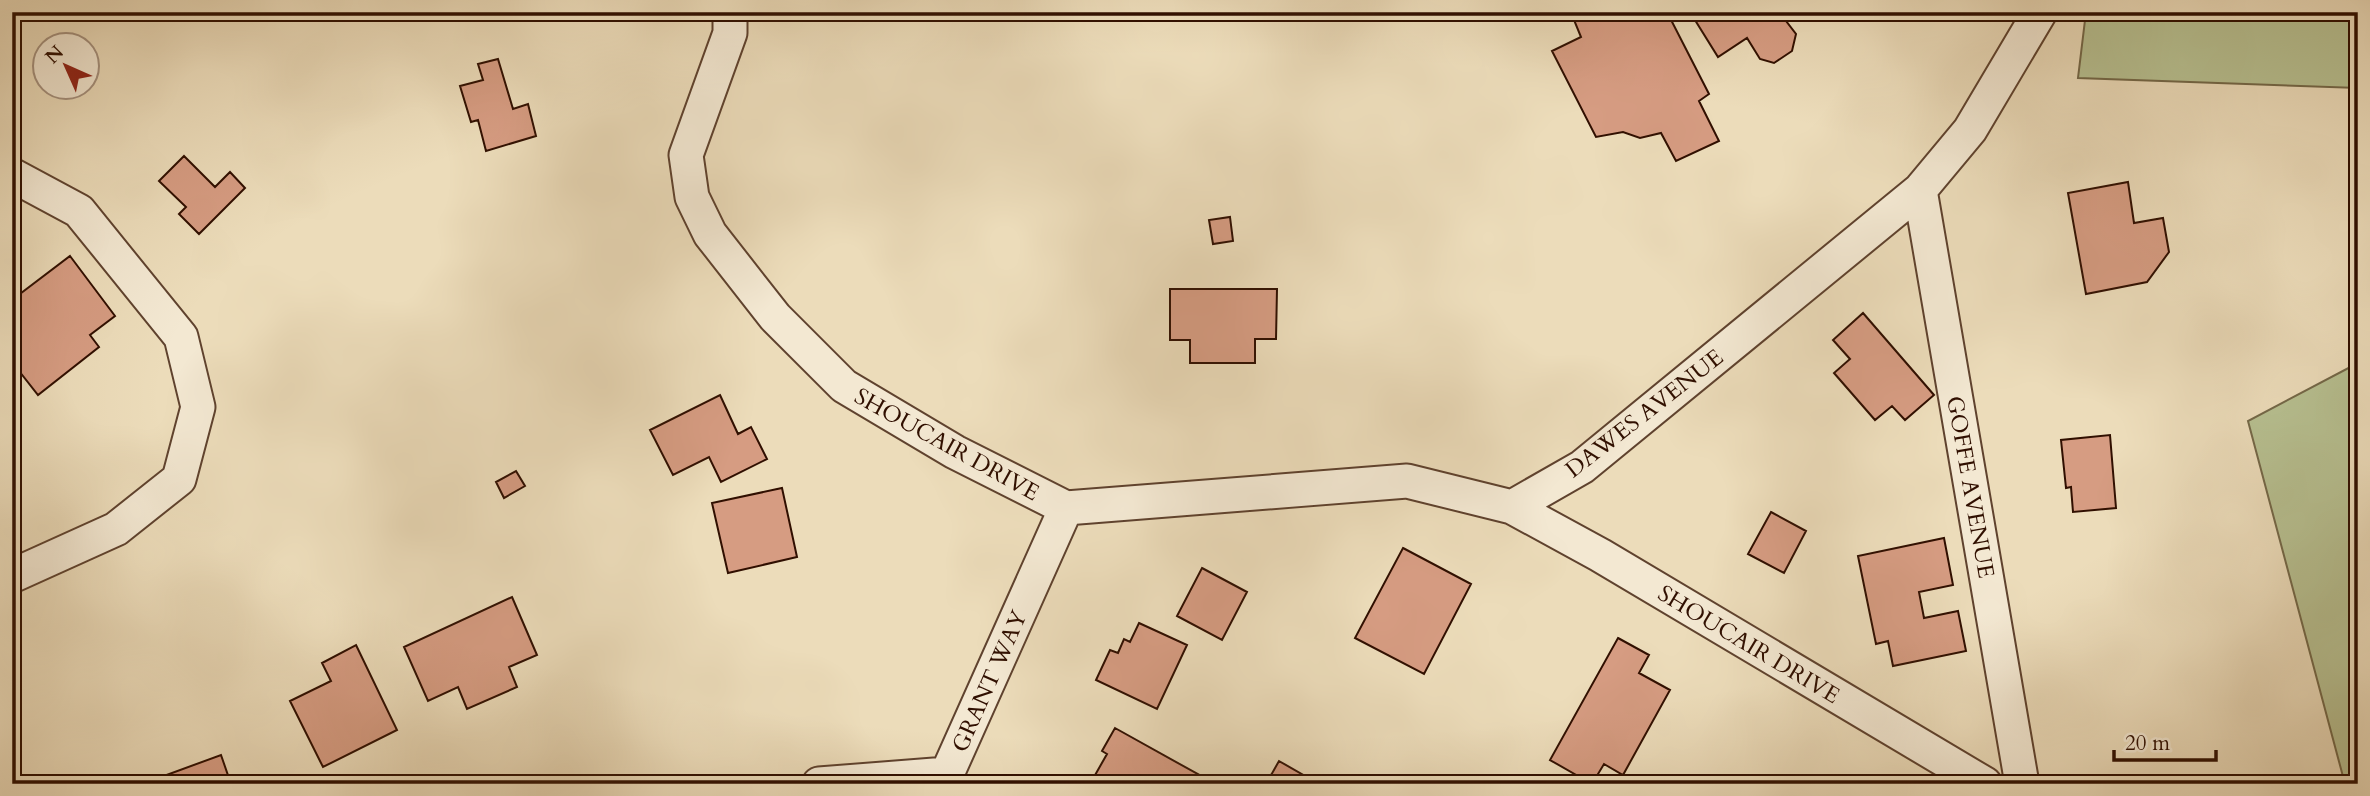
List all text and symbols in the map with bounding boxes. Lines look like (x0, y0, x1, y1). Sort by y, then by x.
north arrow (32, 32, 102, 102)
text: N (40, 39, 70, 70)
street label: DAWES AVENUE (1559, 342, 1730, 485)
street label: SHOUCAIR DRIVE (849, 381, 1045, 508)
street label: GOFFE AVENUE (1939, 393, 2002, 581)
street label: SHOUCAIR DRIVE (1652, 578, 1845, 711)
street label: GRANT WAY (944, 605, 1035, 757)
scale bar (2114, 719, 2216, 763)
text: 20 m (2125, 729, 2170, 758)

